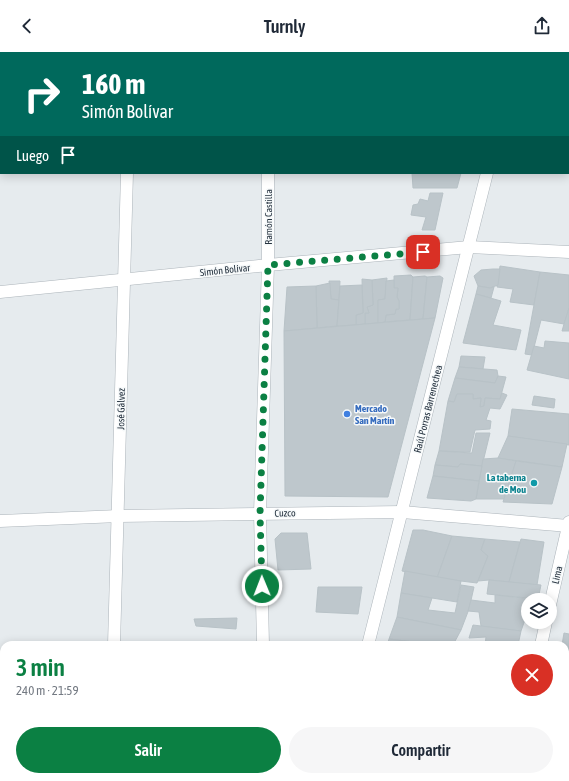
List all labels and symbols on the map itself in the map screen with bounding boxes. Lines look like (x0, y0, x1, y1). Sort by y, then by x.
street label: Ramón Castilla (263, 189, 274, 245)
pin (406, 235, 440, 269)
street label: Simón Bolívar (199, 262, 252, 278)
street label: Raúl Porras Barrenechea (412, 364, 444, 454)
street label: José Gálvez (115, 388, 127, 430)
place label: Mercado San Martín (355, 403, 394, 426)
marker: Mercado San Martín (342, 409, 352, 419)
place label: La taberna de Mou (487, 472, 526, 495)
marker: La taberna de Mou (529, 478, 539, 488)
street label: Cuzco (274, 507, 296, 519)
position arrow (241, 565, 283, 607)
street label: Lima (550, 565, 564, 585)

